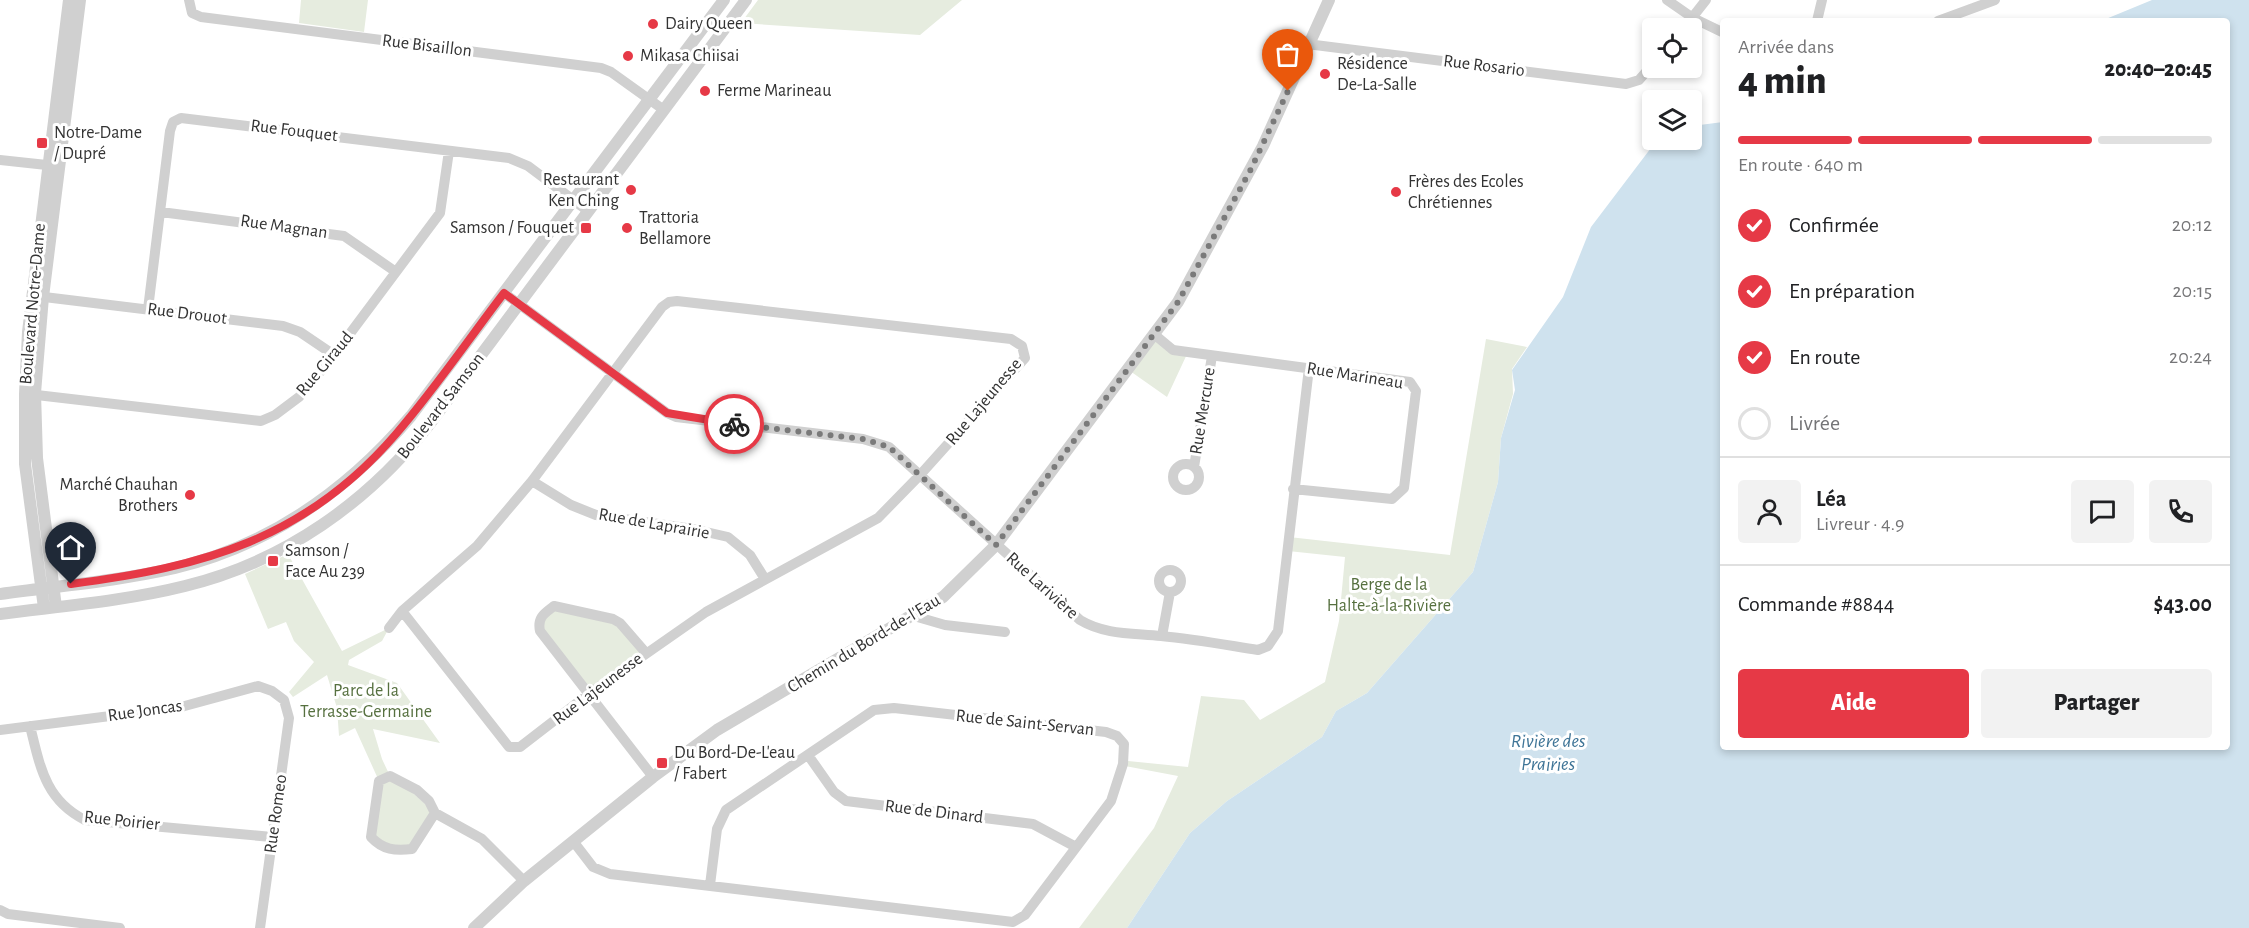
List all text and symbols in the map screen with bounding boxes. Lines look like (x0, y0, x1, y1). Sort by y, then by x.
place label: Dairy Queen (665, 15, 753, 33)
marker: Dairy Queen (646, 17, 660, 31)
map controls (1642, 18, 1702, 150)
button: locate (1642, 18, 1702, 78)
pin (1262, 29, 1313, 91)
street label: Rue Bisaillon (381, 32, 473, 60)
text: Arrivée dans (1738, 37, 1834, 57)
icon: bag (1271, 38, 1304, 71)
place label: Mikasa Chiisai (640, 47, 739, 65)
marker: Mikasa Chiisai (621, 49, 635, 63)
street label: Rue Rosario (1442, 52, 1526, 80)
place label: Résidence De-La-Salle (1337, 55, 1417, 94)
text: 20:40–20:45 (2104, 58, 2212, 80)
text: 4 min (1738, 62, 1827, 101)
marker: Résidence De-La-Salle (1318, 67, 1332, 81)
place label: Ferme Marineau (717, 82, 831, 100)
marker: Ferme Marineau (698, 84, 712, 98)
button: layers (1642, 90, 1702, 150)
street label: Rue Fouquet (249, 117, 339, 145)
place label: Notre-Dame / Dupré (54, 124, 142, 163)
marker: Notre-Dame / Dupré (35, 136, 49, 150)
text: En route · 640 m (1738, 155, 1863, 175)
place label: Restaurant Ken Ching (543, 171, 619, 210)
place label: Frères des Ecoles Chrétiennes (1408, 173, 1524, 212)
marker: Restaurant Ken Ching (624, 183, 638, 197)
marker: Frères des Ecoles Chrétiennes (1389, 185, 1403, 199)
place label: Trattoria Bellamore (639, 209, 711, 248)
icon: check (1738, 209, 1771, 242)
street label: Rue Magnan (239, 212, 329, 242)
text: Confirmée (1789, 214, 1879, 236)
text: 20:12 (2172, 215, 2212, 235)
place label: Samson / Fouquet (450, 219, 574, 237)
marker: Samson / Fouquet (579, 221, 593, 235)
marker: Trattoria Bellamore (620, 221, 634, 235)
street label: Boulevard Notre-Dame (17, 223, 49, 385)
icon: check (1738, 275, 1771, 308)
text: En préparation (1789, 280, 1915, 302)
text: 20:15 (2173, 281, 2212, 301)
street label: Rue Drouot (146, 300, 228, 328)
street label: Rue Giraud (293, 328, 357, 400)
icon: check (1738, 341, 1771, 374)
text: En route (1789, 346, 1860, 368)
text: 20:24 (2169, 347, 2212, 367)
street label: Boulevard Samson (394, 350, 488, 462)
street label: Rue Lajeunesse (943, 355, 1025, 449)
street label: Rue Marineau (1305, 359, 1405, 393)
street label: Rue Mercure (1187, 366, 1219, 456)
courier (704, 394, 764, 454)
icon: bike (718, 408, 751, 441)
text: Livrée (1789, 412, 1840, 434)
place label: Marché Chauhan Brothers (59, 476, 178, 515)
button: person (1738, 480, 1801, 543)
button: chat (2071, 480, 2134, 543)
button: phone (2149, 480, 2212, 543)
marker: Marché Chauhan Brothers (183, 488, 197, 502)
text: Léa (1816, 488, 1846, 510)
street label: Rue de Laprairie (597, 505, 711, 543)
text: Livreur · 4.9 (1816, 514, 1905, 534)
pin (45, 522, 96, 584)
icon: home (54, 531, 87, 564)
place label: Samson / Face Au 239 (285, 542, 365, 581)
street label: Rue Larivière (1002, 549, 1082, 623)
marker: Samson / Face Au 239 (266, 554, 280, 568)
park label: Berge de la Halte-à-la-Rivière (1327, 576, 1451, 615)
street label: Chemin du Bord-de-l'Eau (784, 591, 944, 697)
text: Commande #8844 (1738, 593, 1894, 615)
text: $43.00 (2154, 593, 2212, 615)
street label: Rue Lajeunesse (550, 650, 646, 728)
button: Aide (1738, 669, 1969, 738)
button: Partager (1981, 669, 2212, 738)
park label: Parc de la Terrasse-Germaine (300, 682, 432, 721)
street label: Rue Joncas (107, 697, 183, 725)
street label: Rue de Saint-Servan (955, 707, 1095, 739)
water label: Rivière des Prairies (1511, 731, 1586, 774)
place label: Du Bord-De-L'eau / Fabert (674, 744, 795, 783)
marker: Du Bord-De-L'eau / Fabert (655, 756, 669, 770)
street label: Rue Romeo (262, 773, 290, 855)
street label: Rue de Dinard (884, 797, 984, 827)
street label: Rue Poirier (83, 808, 161, 834)

